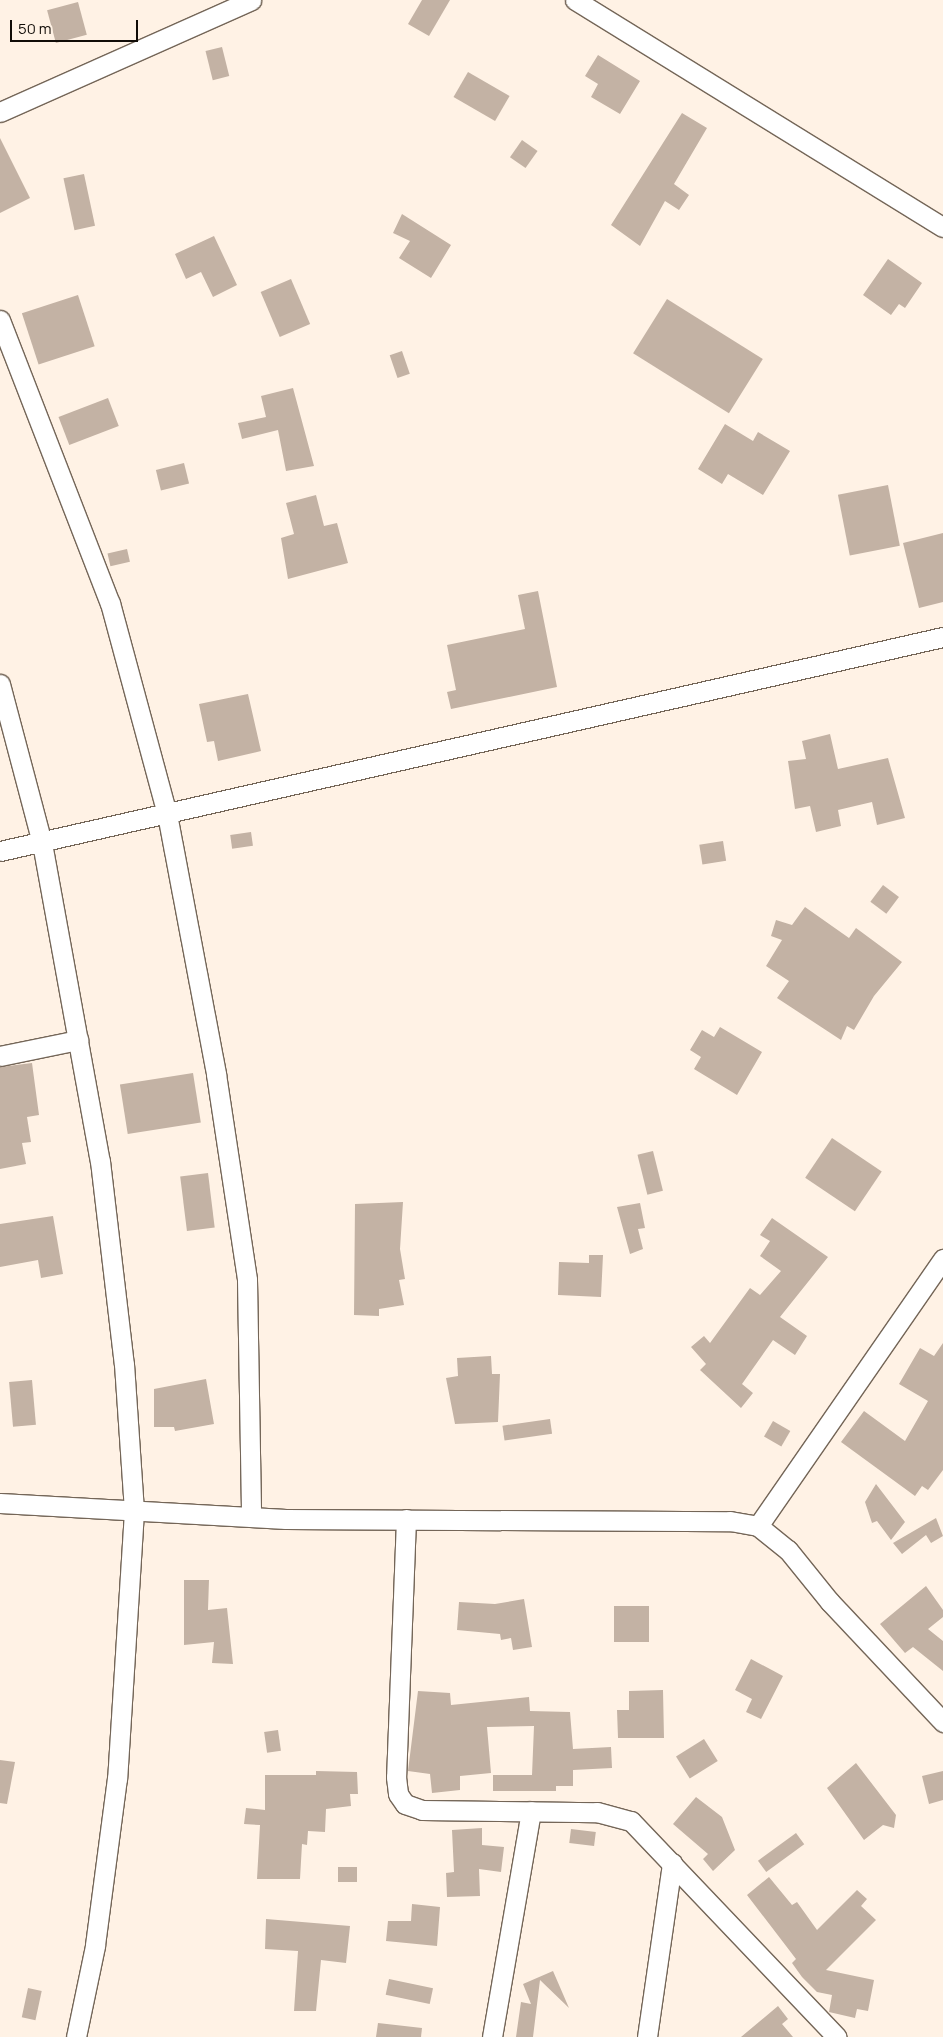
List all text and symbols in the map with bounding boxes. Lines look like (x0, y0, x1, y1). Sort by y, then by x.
scale bar (12, 10, 140, 42)
text: 50 m (18, 18, 52, 39)

